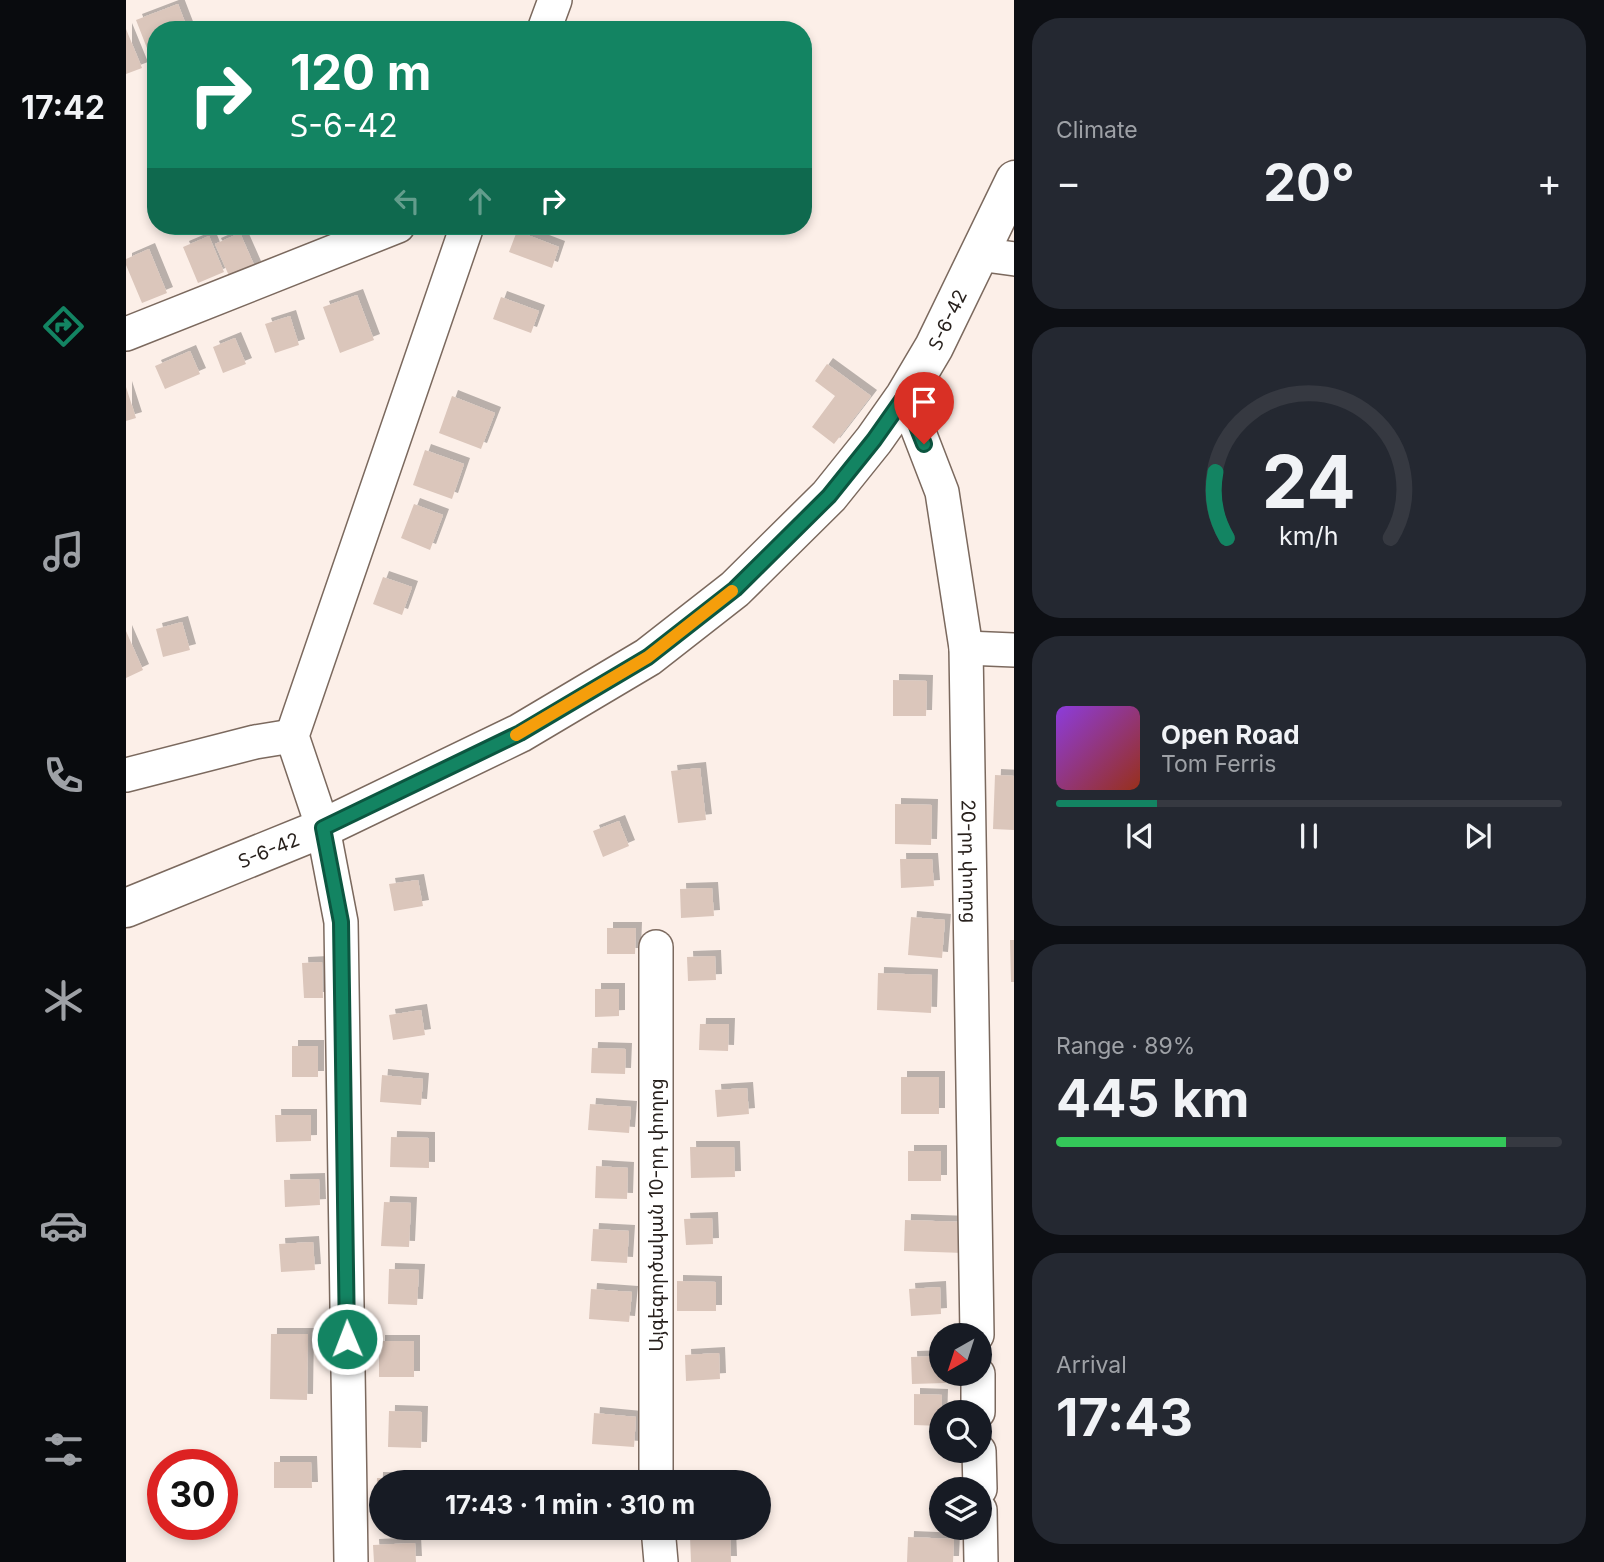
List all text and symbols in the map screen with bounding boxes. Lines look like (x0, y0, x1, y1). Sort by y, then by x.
text: 120 m (290, 43, 431, 102)
icon: right (175, 49, 266, 140)
text: 17:42 (21, 88, 105, 127)
text: Տ-6-42 (290, 106, 398, 145)
text: Climate (1056, 116, 1138, 144)
text: 20° (1263, 151, 1355, 214)
text: − (1056, 159, 1081, 205)
text: + (1537, 159, 1562, 205)
icon: left (388, 182, 426, 220)
icon: ahead (461, 182, 499, 220)
icon: right (534, 182, 572, 220)
street label: Տ-6-42 (923, 286, 972, 354)
icon: directions (39, 302, 88, 351)
pin (894, 372, 954, 444)
icon: arrive (905, 383, 943, 421)
text: 24 (1262, 438, 1356, 527)
text: km/h (1279, 521, 1339, 551)
icon: music (39, 527, 88, 576)
text: Open Road (1161, 719, 1300, 750)
text: Tom Ferris (1161, 750, 1276, 778)
icon: phone (39, 751, 88, 800)
street label: 20-րդ փողոց (956, 799, 981, 923)
icon: previous (1121, 817, 1159, 855)
icon: pause (1290, 817, 1328, 855)
icon: next (1459, 817, 1497, 855)
street label: Տ-6-42 (235, 828, 303, 873)
icon: climate (39, 976, 88, 1025)
text: Range · 89% (1056, 1032, 1195, 1060)
text: 445 km (1056, 1067, 1250, 1130)
street label: Այգեգործական 10-րդ փողոց (645, 1078, 668, 1352)
icon: car (39, 1201, 88, 1250)
position arrow (310, 1302, 384, 1376)
north arrow (929, 1323, 992, 1386)
map controls (929, 1323, 992, 1540)
text: Arrival (1056, 1351, 1127, 1379)
text: 17:43 (1056, 1386, 1193, 1449)
button: search (929, 1400, 992, 1463)
icon: filters (39, 1425, 88, 1474)
speed limit sign: 30 (147, 1449, 238, 1540)
button: layers (929, 1477, 992, 1540)
text: 17:43 · 1 min · 310 m (445, 1489, 695, 1520)

